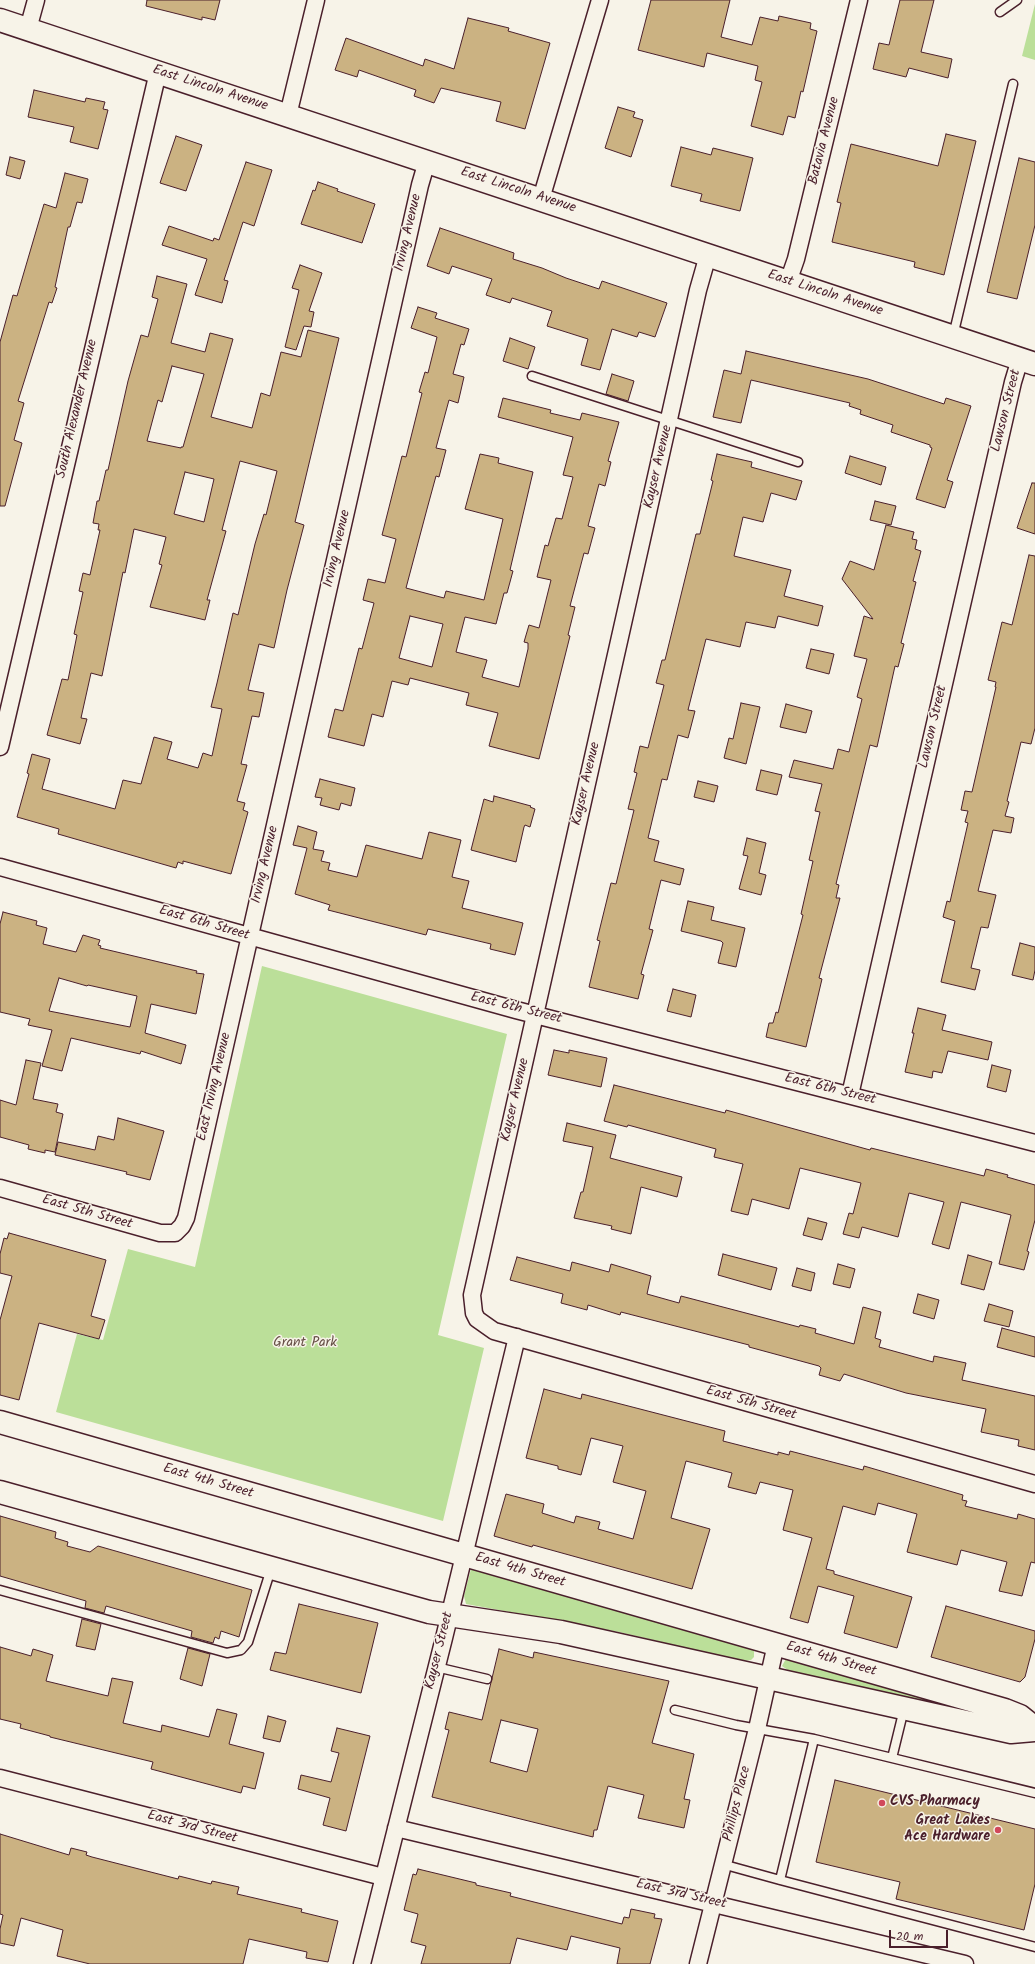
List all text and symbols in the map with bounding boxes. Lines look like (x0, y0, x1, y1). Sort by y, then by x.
street label: East Lincoln Avenue (150, 62, 270, 116)
street label: Batavia Avenue (806, 95, 844, 187)
street label: East Lincoln Avenue (458, 164, 578, 218)
street label: Irving Avenue (392, 193, 426, 273)
street label: East Lincoln Avenue (765, 267, 885, 321)
street label: South Alexander Avenue (54, 338, 102, 480)
street label: Lawson Street (989, 368, 1025, 454)
street label: Kayser Avenue (641, 424, 677, 510)
street label: Irving Avenue (321, 509, 355, 589)
street label: Lawson Street (916, 684, 952, 770)
street label: Kayser Avenue (569, 741, 605, 827)
street label: Irving Avenue (249, 825, 283, 905)
street label: East 6th Street (157, 903, 251, 945)
street label: East 6th Street (469, 990, 563, 1028)
street label: East Irving Avenue (194, 1031, 236, 1143)
street label: Kayser Avenue (498, 1057, 534, 1143)
street label: East 6th Street (783, 1071, 877, 1109)
street label: East 5th Street (40, 1192, 134, 1234)
park label: Grant Park (273, 1336, 337, 1352)
street label: East 5th Street (704, 1383, 798, 1425)
street label: East 4th Street (161, 1461, 255, 1503)
street label: East 4th Street (473, 1550, 567, 1592)
street label: Kayser Street (422, 1610, 458, 1692)
street label: East 4th Street (784, 1639, 878, 1681)
street label: Phillips Place (721, 1765, 755, 1843)
place label: CVS Pharmacy (890, 1795, 980, 1811)
marker: CVS Pharmacy (877, 1798, 887, 1808)
street label: East 3rd Street (145, 1808, 239, 1848)
place label: Great Lakes Ace Hardware (904, 1814, 990, 1846)
marker: Great Lakes Ace Hardware (993, 1825, 1003, 1835)
street label: East 3rd Street (634, 1876, 728, 1914)
scale bar (891, 1922, 950, 1948)
text: 20 m (896, 1927, 923, 1946)

